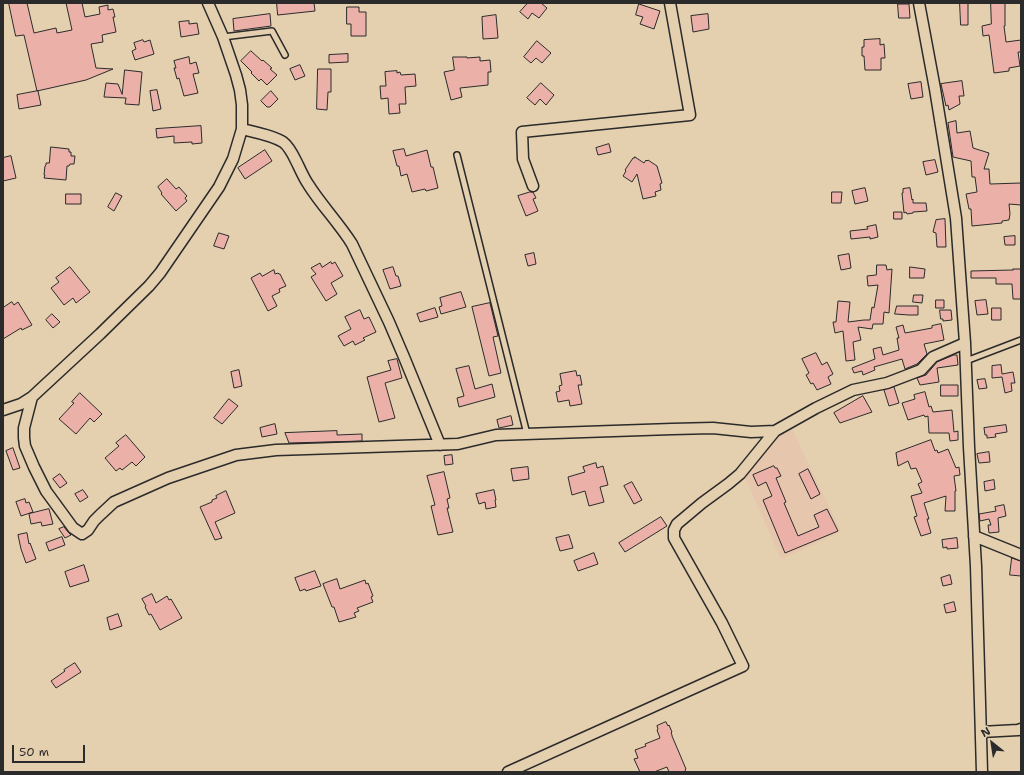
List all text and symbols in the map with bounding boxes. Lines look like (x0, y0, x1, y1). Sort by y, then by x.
north arrow (972, 723, 1012, 763)
text: N (978, 723, 993, 741)
scale bar (14, 737, 87, 763)
text: 50 m (19, 744, 49, 760)

